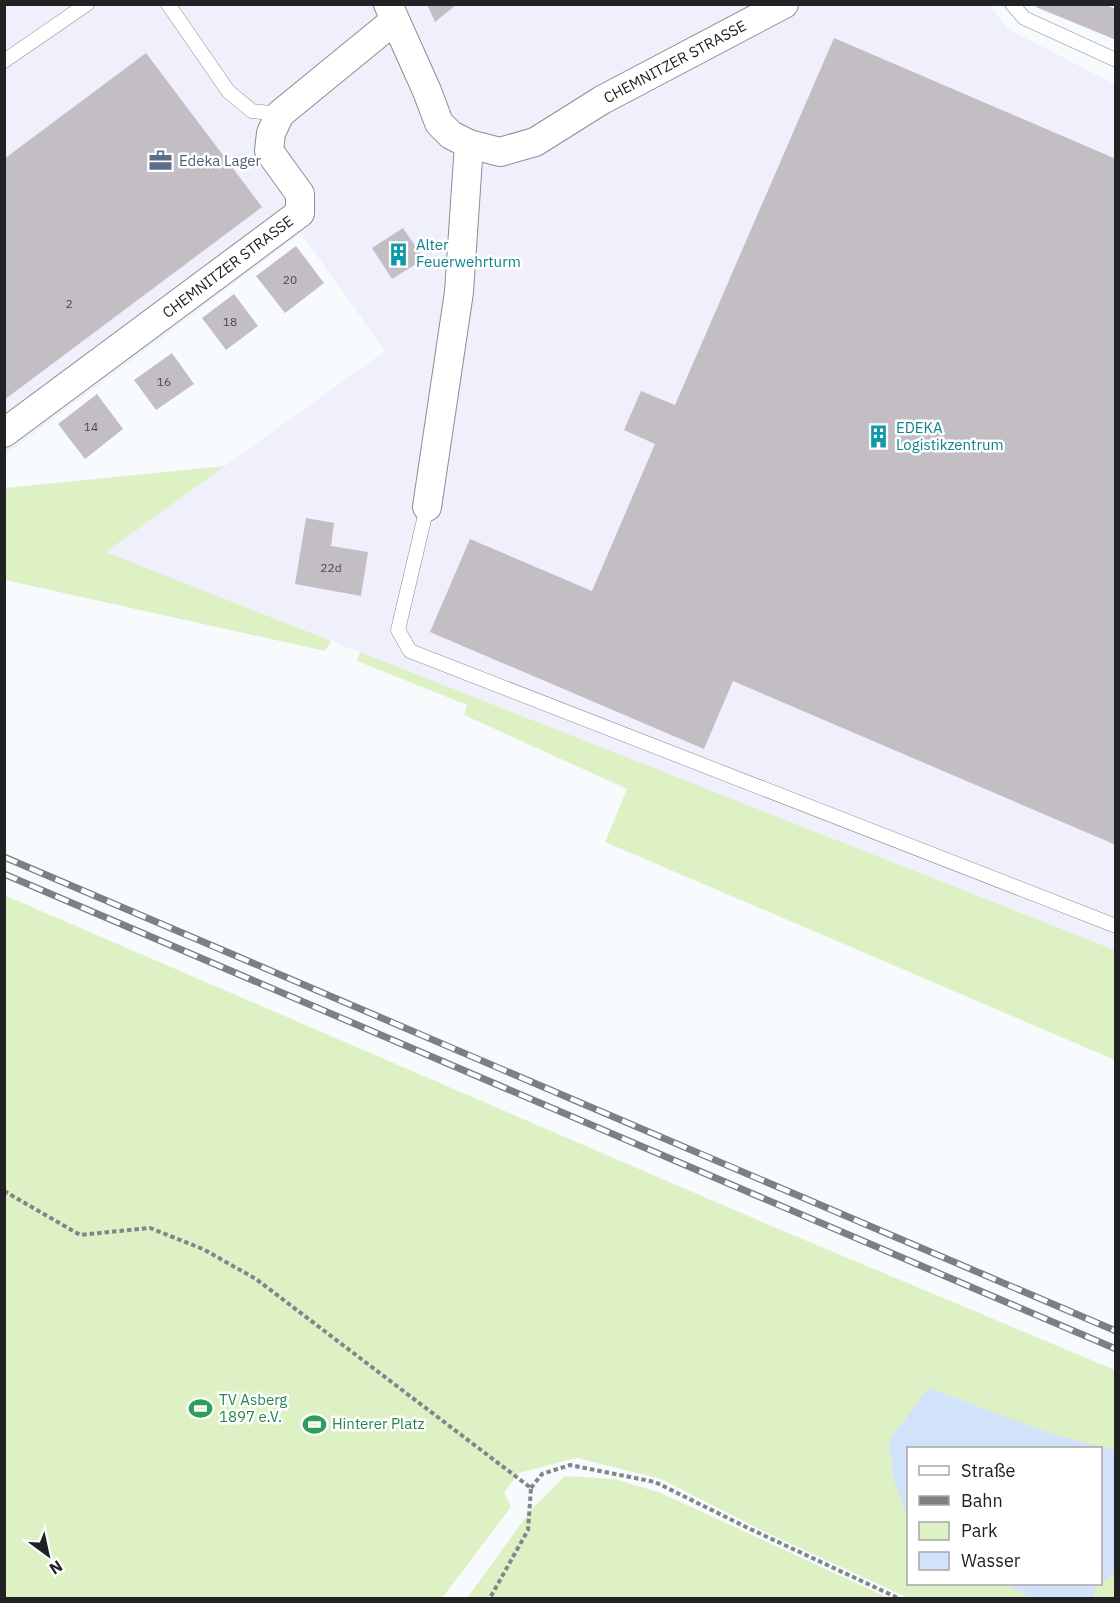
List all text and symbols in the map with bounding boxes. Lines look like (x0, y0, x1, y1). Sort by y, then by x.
street label: CHEMNITZER STRASSE (600, 16, 749, 107)
office icon: Edeka Lager (148, 148, 174, 174)
place label: Edeka Lager (179, 151, 261, 170)
street label: CHEMNITZER STRASSE (159, 211, 297, 322)
place label: Alter Feuerwehrturm (416, 235, 521, 271)
building icon: Alter Feuerwehrturm (385, 241, 411, 267)
house number: 20 (283, 272, 297, 287)
house number: 2 (65, 296, 73, 311)
house number: 18 (223, 314, 237, 329)
house number: 16 (157, 374, 171, 389)
place label: EDEKA Logistikzentrum (896, 418, 1004, 454)
house number: 14 (84, 419, 98, 434)
building icon: EDEKA Logistikzentrum (865, 424, 891, 450)
house number: 22d (320, 560, 342, 575)
place label: TV Asberg 1897 e.V. (219, 1390, 287, 1426)
sports icon: TV Asberg 1897 e.V. (188, 1396, 214, 1422)
sports icon: Hinterer Platz (301, 1411, 327, 1437)
place label: Hinterer Platz (332, 1414, 424, 1433)
legend (907, 1447, 1102, 1585)
text: Straße (961, 1459, 1015, 1482)
text: Bahn (961, 1489, 1003, 1512)
text: Park (961, 1519, 998, 1542)
north arrow (18, 1525, 78, 1585)
text: Wasser (961, 1549, 1021, 1572)
text: N (46, 1556, 66, 1579)

